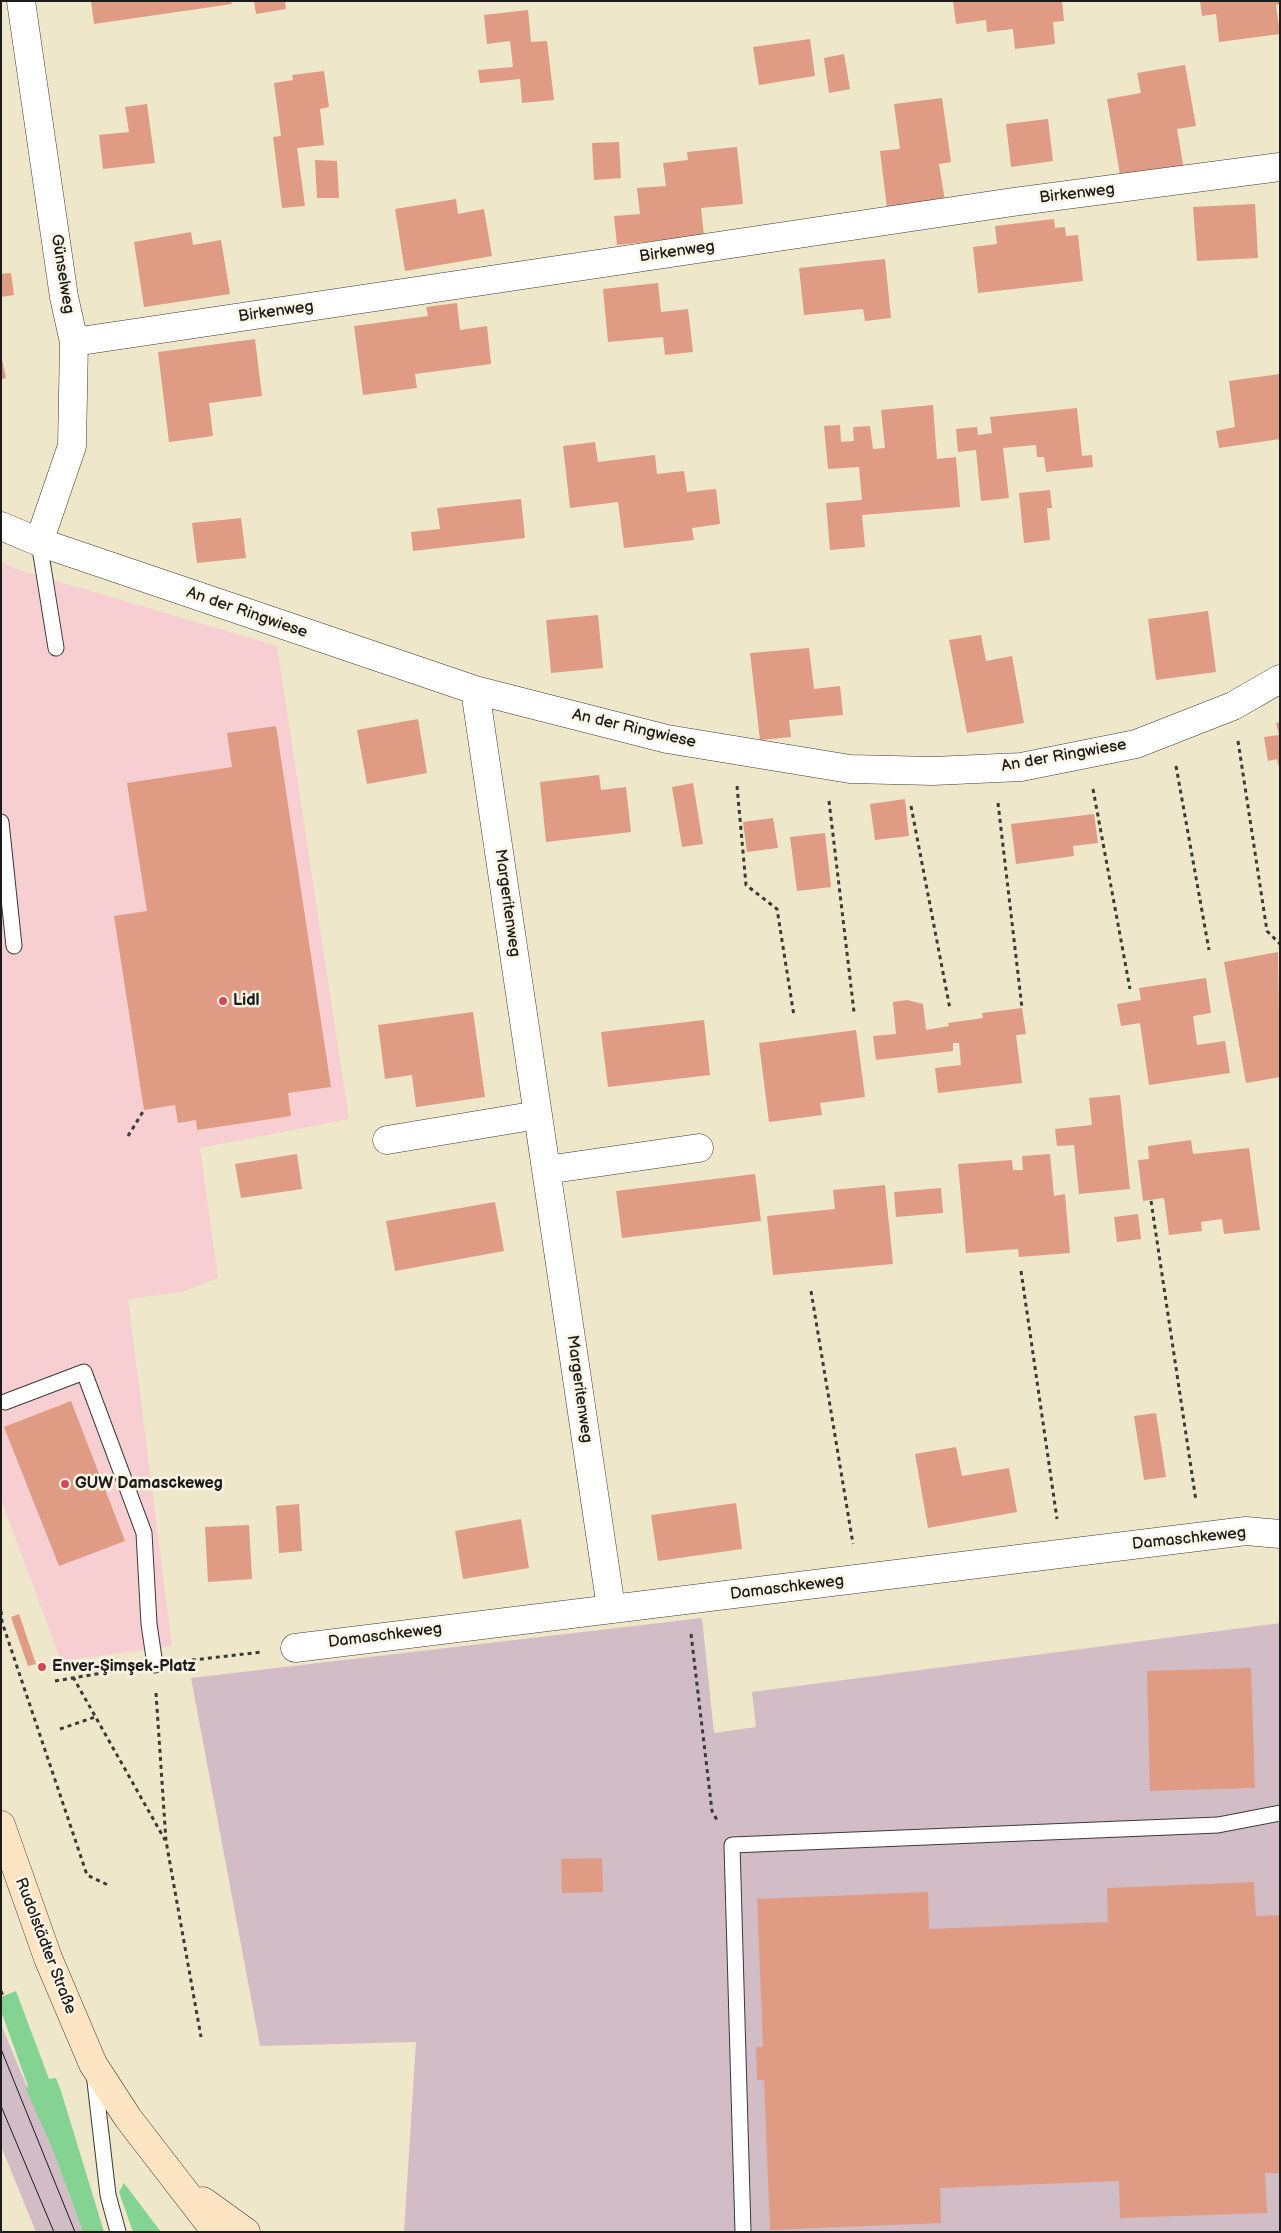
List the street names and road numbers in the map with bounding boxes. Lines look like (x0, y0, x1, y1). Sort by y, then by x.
street label: Birkenweg (1038, 180, 1116, 208)
street label: Günselweg (46, 233, 78, 315)
street label: Birkenweg (638, 237, 716, 267)
street label: Birkenweg (237, 297, 315, 327)
street label: An der Ringwiese (184, 583, 310, 643)
street label: An der Ringwiese (570, 705, 698, 753)
street label: An der Ringwiese (1000, 736, 1128, 776)
street label: Margeritenweg (490, 848, 524, 958)
street label: Margeritenweg (562, 1334, 596, 1444)
street label: Damaschkeweg (1131, 1523, 1247, 1555)
street label: Damaschkeweg (729, 1571, 845, 1605)
street label: Damaschkeweg (327, 1619, 443, 1653)
street label: Rudolstädter Straße (10, 1875, 80, 2017)

